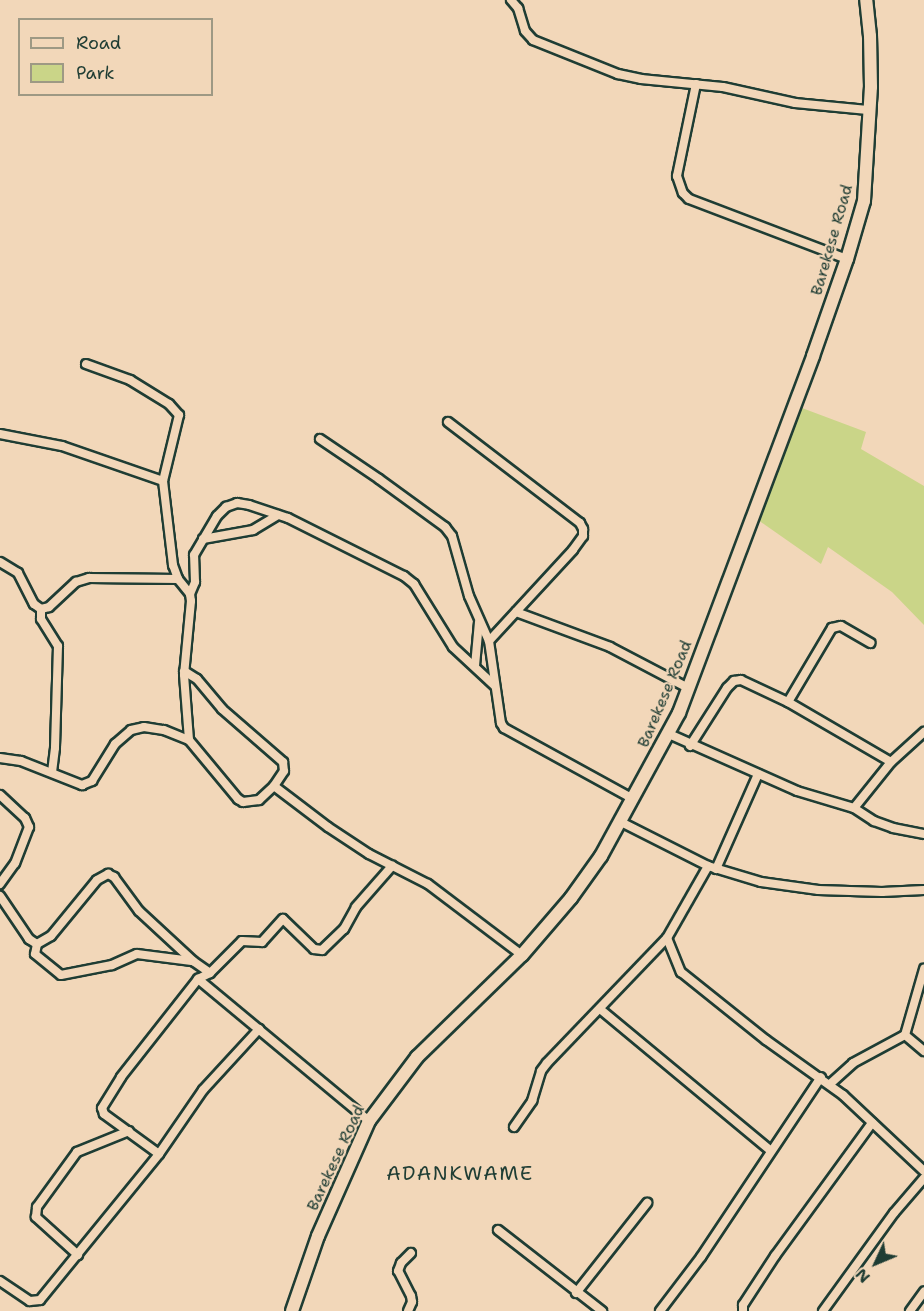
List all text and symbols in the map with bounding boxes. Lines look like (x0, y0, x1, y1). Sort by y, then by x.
legend (18, 18, 213, 96)
text: Road (76, 31, 121, 55)
text: Park (76, 61, 115, 85)
street label: Barekese Road (807, 182, 857, 298)
street label: Barekese Road (634, 638, 696, 750)
street label: Barekese Road (303, 1102, 369, 1214)
district label: ADANKWAME (386, 1161, 534, 1185)
north arrow (846, 1233, 906, 1293)
text: N (851, 1264, 875, 1288)

